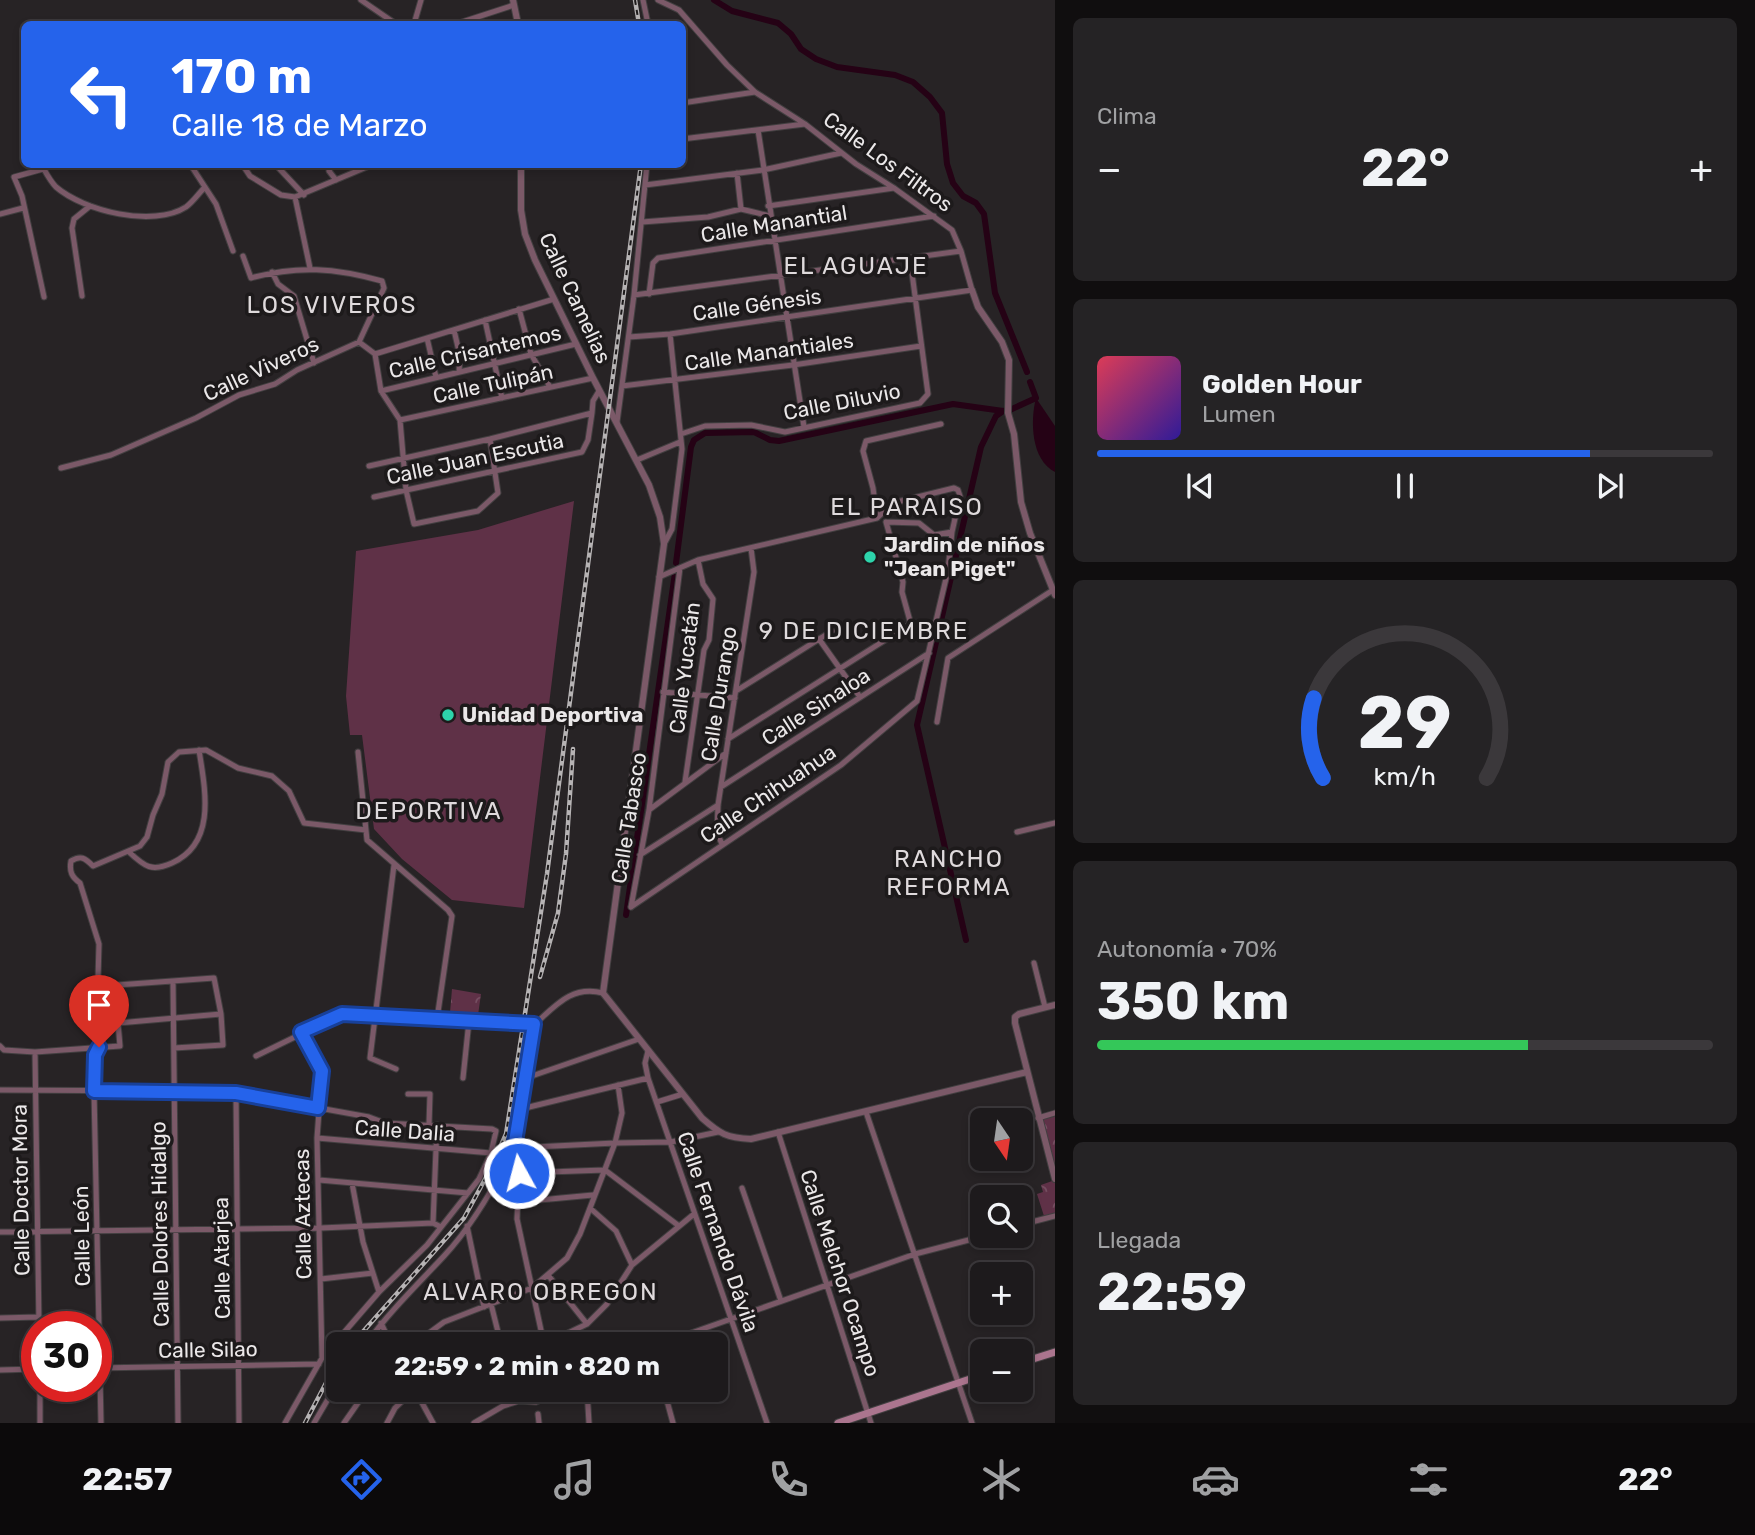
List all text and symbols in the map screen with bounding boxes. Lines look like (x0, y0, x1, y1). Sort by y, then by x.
text: 170 m (171, 47, 312, 105)
icon: left (56, 49, 147, 140)
text: Clima (1097, 102, 1157, 130)
text: Calle 18 de Marzo (171, 106, 428, 144)
street label: Calle Los Filtros (819, 106, 958, 217)
text: 22° (1361, 137, 1450, 199)
text: − (1097, 146, 1122, 192)
text: + (1689, 146, 1713, 192)
street label: Calle Manantial (699, 200, 849, 247)
street label: Calle Camelias (534, 229, 617, 367)
district label: EL AGUAJE (784, 252, 928, 280)
street label: Calle Génesis (691, 283, 823, 326)
district label: LOS VIVEROS (246, 291, 418, 319)
street label: Calle Crisantemos (386, 320, 563, 383)
street label: Calle Manantiales (683, 327, 855, 376)
street label: Calle Viveros (199, 331, 322, 406)
street label: Calle Tulipán (430, 359, 555, 408)
text: Golden Hour (1202, 369, 1362, 400)
street label: Calle Diluvio (781, 378, 903, 425)
text: Lumen (1202, 400, 1276, 428)
street label: Calle Juan Escutia (384, 428, 566, 490)
icon: previous (1181, 467, 1219, 505)
icon: pause (1386, 467, 1424, 505)
icon: next (1591, 467, 1629, 505)
district label: EL PARAISO (830, 493, 984, 521)
place label: Jardin de niños "Jean Piget" (884, 532, 1045, 581)
marker: Jardin de niños "Jean Piget" (862, 549, 878, 565)
street label: Calle Yucatán (664, 601, 705, 735)
district label: 9 DE DICIEMBRE (759, 617, 969, 645)
street label: Calle Durango (695, 625, 742, 763)
street label: Calle Sinaloa (757, 662, 874, 751)
text: 29 (1358, 680, 1452, 766)
place label: Unidad Deportiva (462, 702, 643, 727)
marker: Unidad Deportiva (440, 707, 456, 723)
street label: Calle Chihuahua (695, 739, 840, 848)
street label: Calle Tabasco (606, 751, 651, 885)
text: km/h (1374, 761, 1436, 790)
district label: DEPORTIVA (355, 797, 503, 825)
district label: RANCHO REFORMA (886, 845, 1012, 901)
text: Autonomía · 70% (1097, 935, 1277, 963)
text: 350 km (1097, 970, 1289, 1032)
pin (69, 975, 129, 1047)
icon: arrive (80, 986, 118, 1024)
street label: Calle Doctor Mora (7, 1104, 34, 1276)
north arrow (970, 1108, 1032, 1171)
map controls (970, 1108, 1033, 1402)
street label: Calle Dalia (354, 1115, 456, 1146)
street label: Calle Dolores Hidalgo (145, 1121, 174, 1327)
street label: Calle Fernando Dávila (672, 1128, 765, 1335)
position arrow (482, 1136, 556, 1210)
street label: Calle Aztecas (289, 1148, 316, 1280)
street label: Calle Melchor Ocampo (795, 1166, 886, 1379)
street label: Calle León (68, 1185, 95, 1287)
button: search (970, 1185, 1033, 1248)
street label: Calle Atarjea (208, 1197, 235, 1319)
text: Llegada (1097, 1226, 1181, 1254)
text: 22:59 (1097, 1261, 1247, 1323)
button: + (970, 1262, 1033, 1325)
district label: ALVARO OBREGON (423, 1278, 659, 1306)
speed limit sign: 30 (21, 1311, 112, 1402)
street label: Calle Silao (158, 1336, 258, 1363)
button: − (970, 1339, 1033, 1402)
text: 22:59 · 2 min · 820 m (394, 1351, 660, 1382)
icon: directions (337, 1455, 386, 1504)
icon: music (550, 1455, 599, 1504)
icon: phone (764, 1455, 813, 1504)
icon: climate (977, 1455, 1026, 1504)
icon: car (1191, 1455, 1240, 1504)
icon: filters (1404, 1455, 1453, 1504)
text: 22:57 (82, 1460, 172, 1498)
text: 22° (1618, 1460, 1673, 1498)

